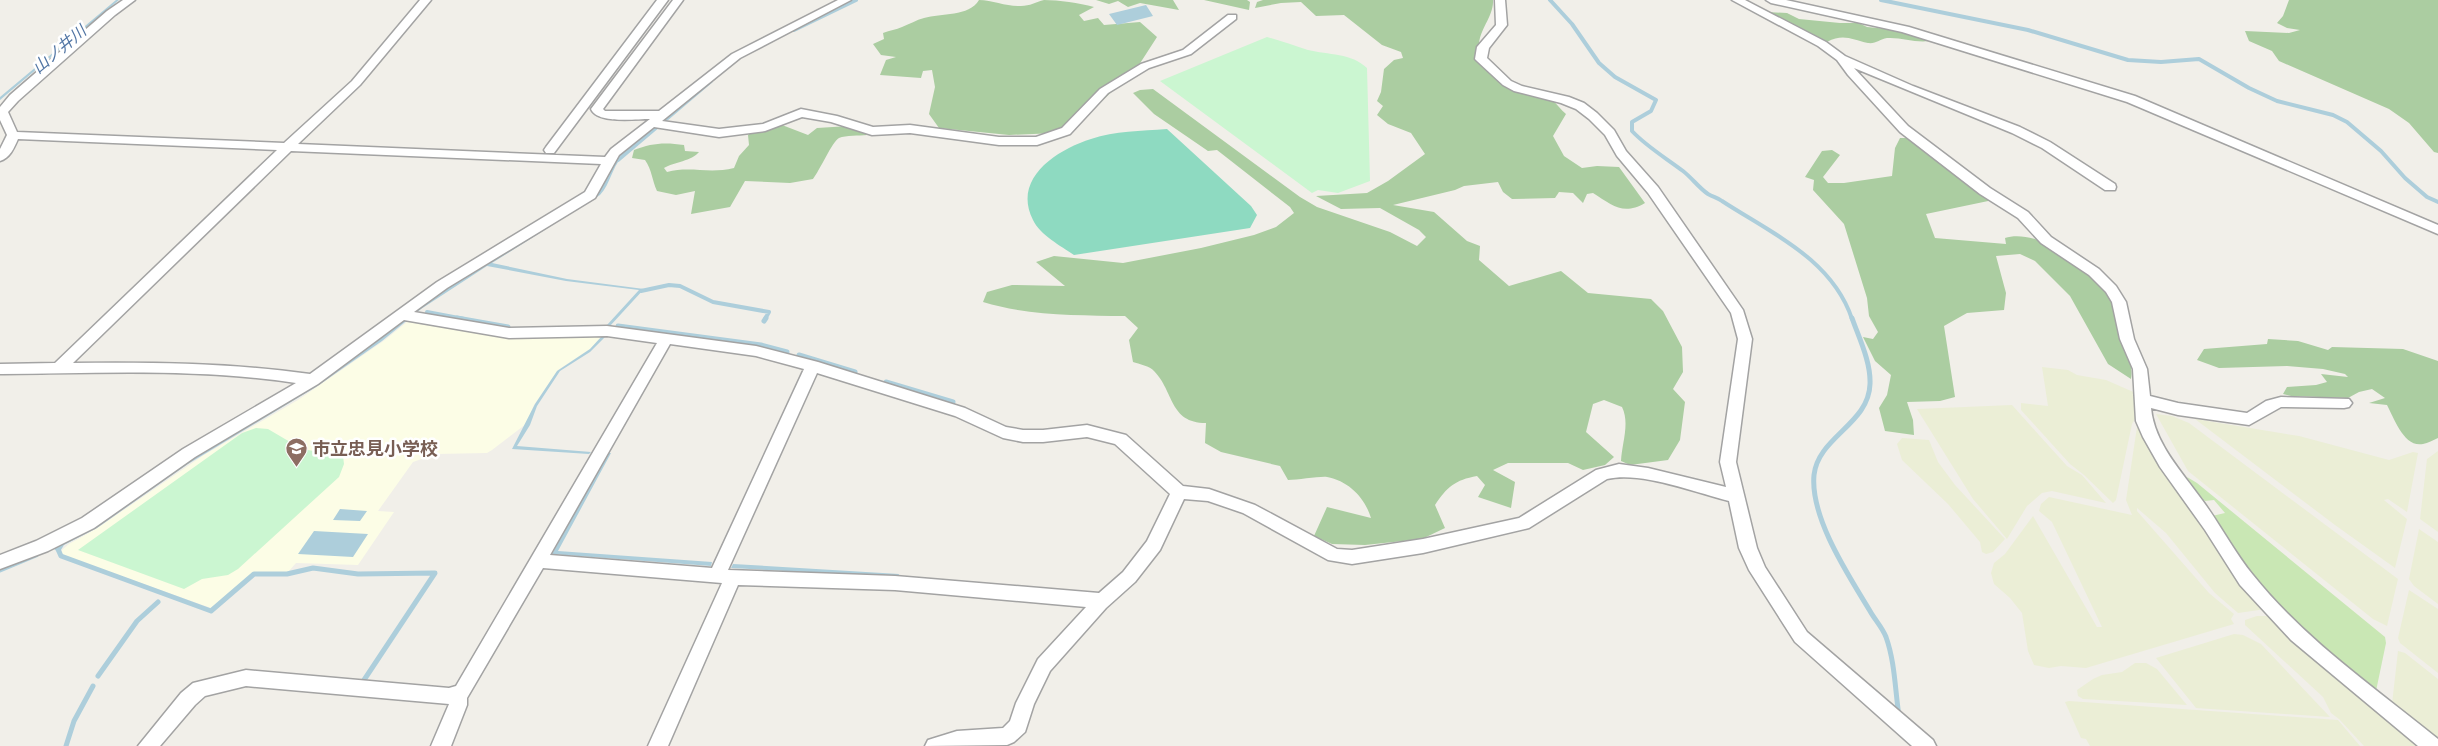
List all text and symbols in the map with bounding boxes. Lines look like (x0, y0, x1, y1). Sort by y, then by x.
water label: 山ノ井川 (28, 19, 92, 78)
school or university icon: 市立忠見小学校 (284, 437, 308, 468)
place label: 市立忠見小学校 (312, 437, 438, 461)

